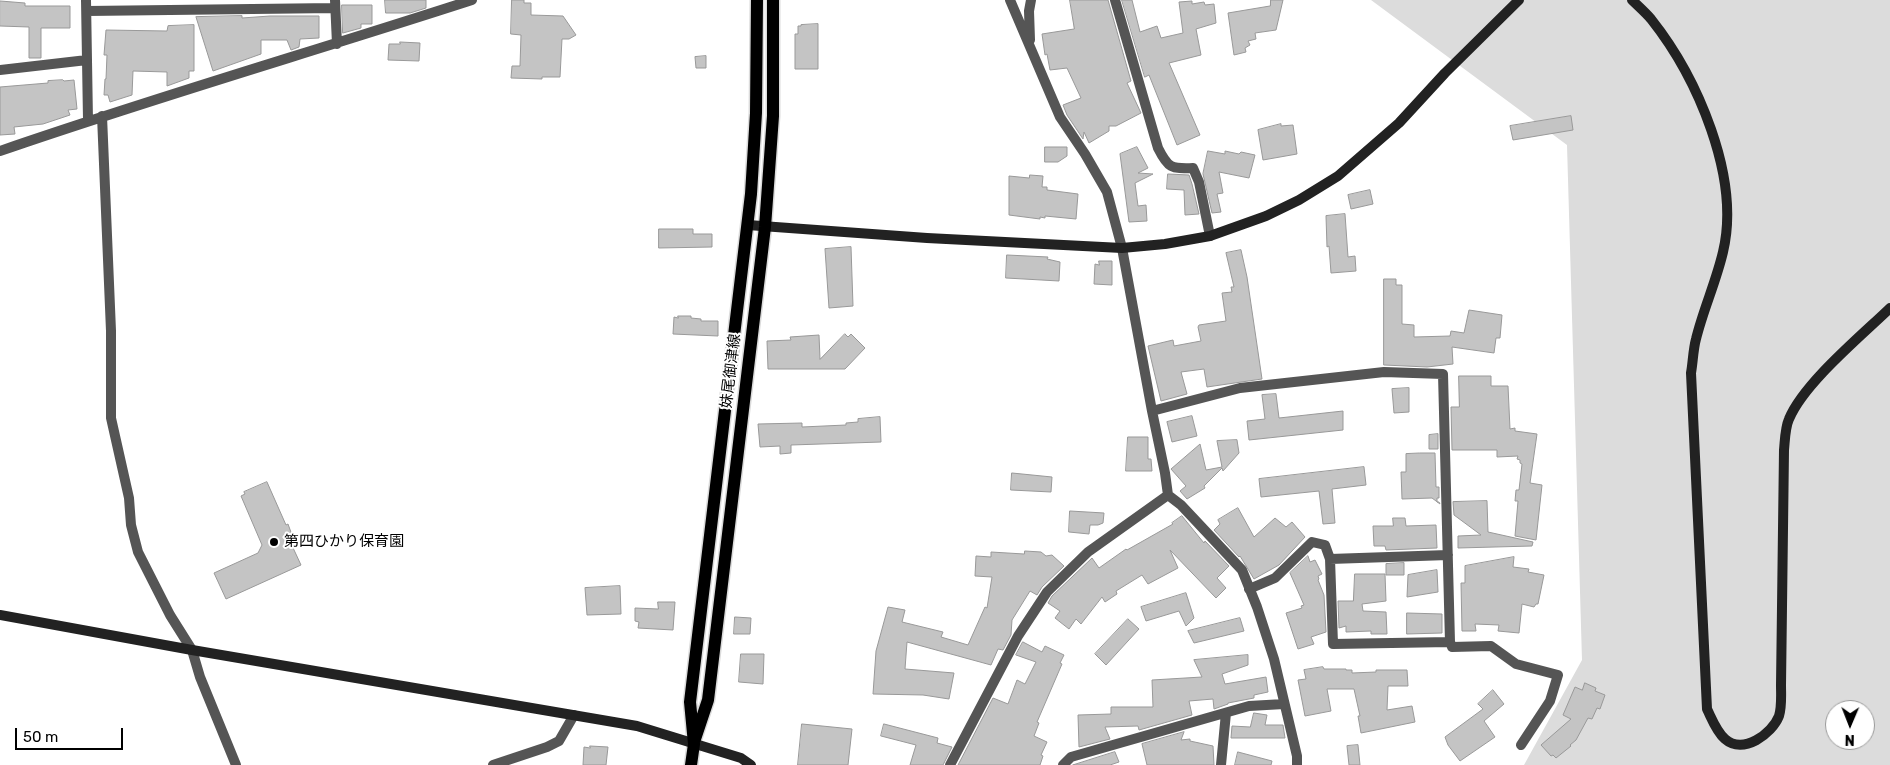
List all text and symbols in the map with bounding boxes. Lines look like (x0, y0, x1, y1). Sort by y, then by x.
street label: 妹尾御津線 (717, 333, 745, 409)
place label: 第四ひかり保育園 (284, 533, 404, 551)
marker: 第四ひかり保育園 (268, 536, 280, 548)
north arrow (1825, 700, 1875, 750)
scale bar (18, 718, 125, 750)
text: 50 m (23, 728, 58, 746)
text: N (1845, 731, 1855, 748)

